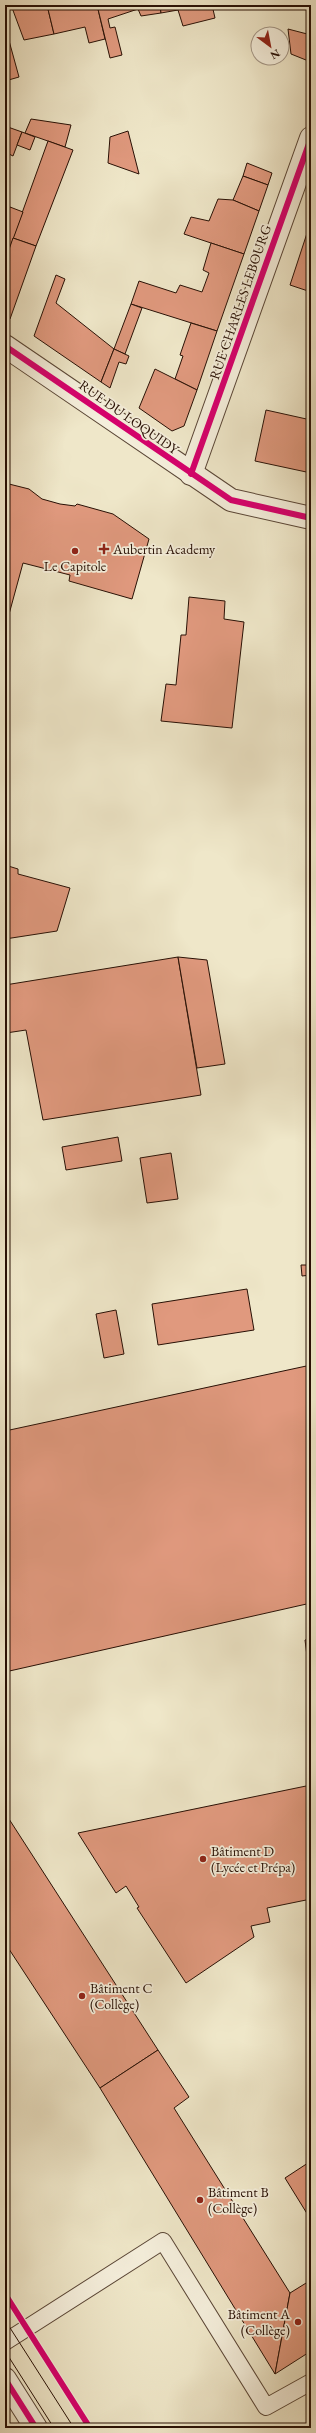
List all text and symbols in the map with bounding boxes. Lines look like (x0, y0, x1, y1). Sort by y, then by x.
north arrow (250, 26, 290, 66)
text: N (268, 46, 283, 63)
street label: RUE CHARLES LEBOURG (205, 222, 275, 382)
street label: RUE DU LOQUIDY (76, 376, 183, 459)
place label: Aubertin Academy (112, 540, 216, 558)
marker: Aubertin Academy (98, 543, 110, 555)
marker: Le Capitole (70, 546, 80, 556)
place label: Le Capitole (44, 557, 107, 575)
place label: Bâtiment D (Lycée et Prépa) (211, 1842, 295, 1876)
marker: Bâtiment D (Lycée et Prépa) (198, 1854, 208, 1864)
place label: Bâtiment C (Collège) (90, 1979, 153, 2013)
marker: Bâtiment C (Collège) (77, 1991, 87, 2001)
place label: Bâtiment B (Collège) (208, 2183, 269, 2217)
marker: Bâtiment B (Collège) (195, 2195, 205, 2205)
place label: Bâtiment A (Collège) (228, 2305, 290, 2339)
marker: Bâtiment A (Collège) (293, 2317, 303, 2327)

